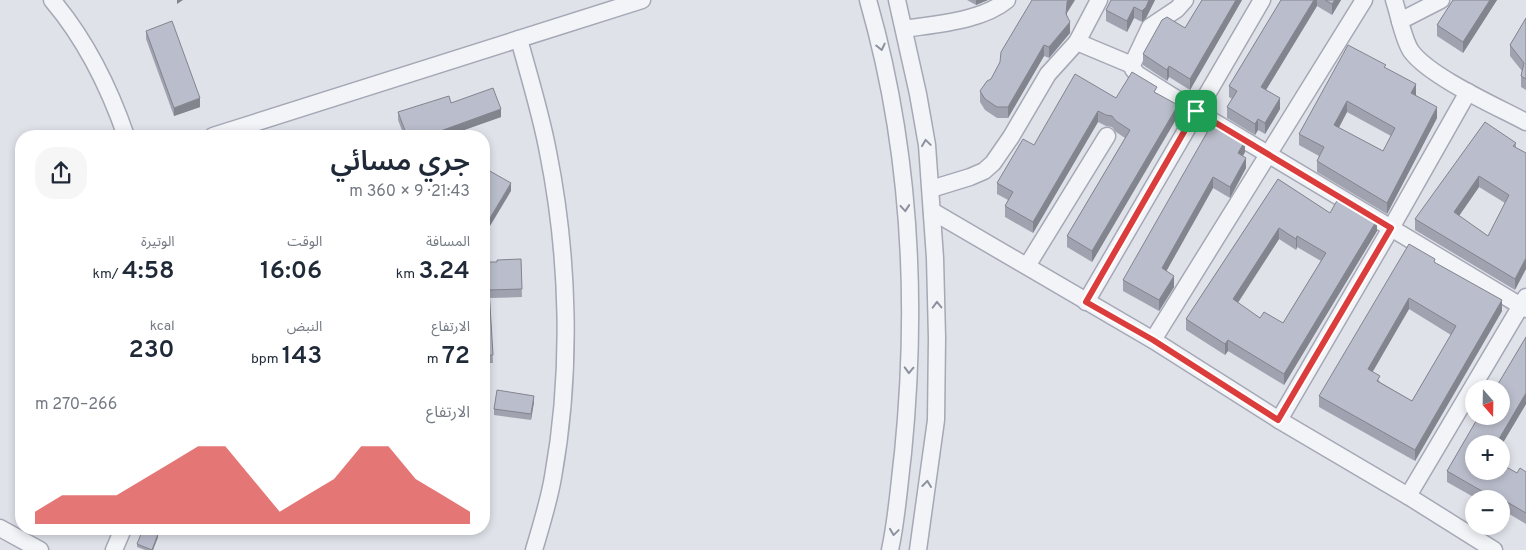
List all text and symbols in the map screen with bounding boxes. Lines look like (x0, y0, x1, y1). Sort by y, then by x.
one-way arrow (875, 43, 886, 51)
pin (1175, 90, 1217, 132)
icon: arrive (1182, 97, 1210, 125)
one-way arrow (922, 139, 932, 147)
text: جري مسائي (330, 145, 470, 181)
button: share (35, 147, 87, 199)
text: 21:43 · 9 × 360 m (349, 182, 470, 202)
one-way arrow (899, 204, 910, 212)
text: الوتيرة (141, 234, 175, 251)
text: الوقت (287, 234, 322, 251)
text: المسافة (426, 234, 470, 251)
text: 4:58 (122, 256, 175, 288)
text: 16:06 (260, 256, 322, 288)
text: 3.24 (418, 256, 470, 288)
text: /km (92, 266, 122, 283)
text: km (396, 266, 418, 283)
one-way arrow (931, 301, 942, 309)
text: kcal (150, 318, 175, 335)
text: النبض (287, 319, 322, 336)
text: الارتفاع (432, 319, 470, 336)
text: 230 (128, 335, 175, 367)
text: 143 (282, 341, 322, 373)
text: 72 (442, 341, 470, 373)
text: bpm (251, 351, 282, 368)
text: m (427, 351, 442, 368)
one-way arrow (904, 366, 915, 374)
north arrow (1465, 380, 1510, 425)
map controls (1465, 380, 1510, 535)
text: 266–270 m (35, 395, 117, 415)
text: الارتفاع (426, 403, 470, 423)
button: + (1465, 435, 1510, 480)
one-way arrow (921, 480, 932, 488)
button: − (1465, 490, 1510, 535)
one-way arrow (889, 527, 899, 536)

